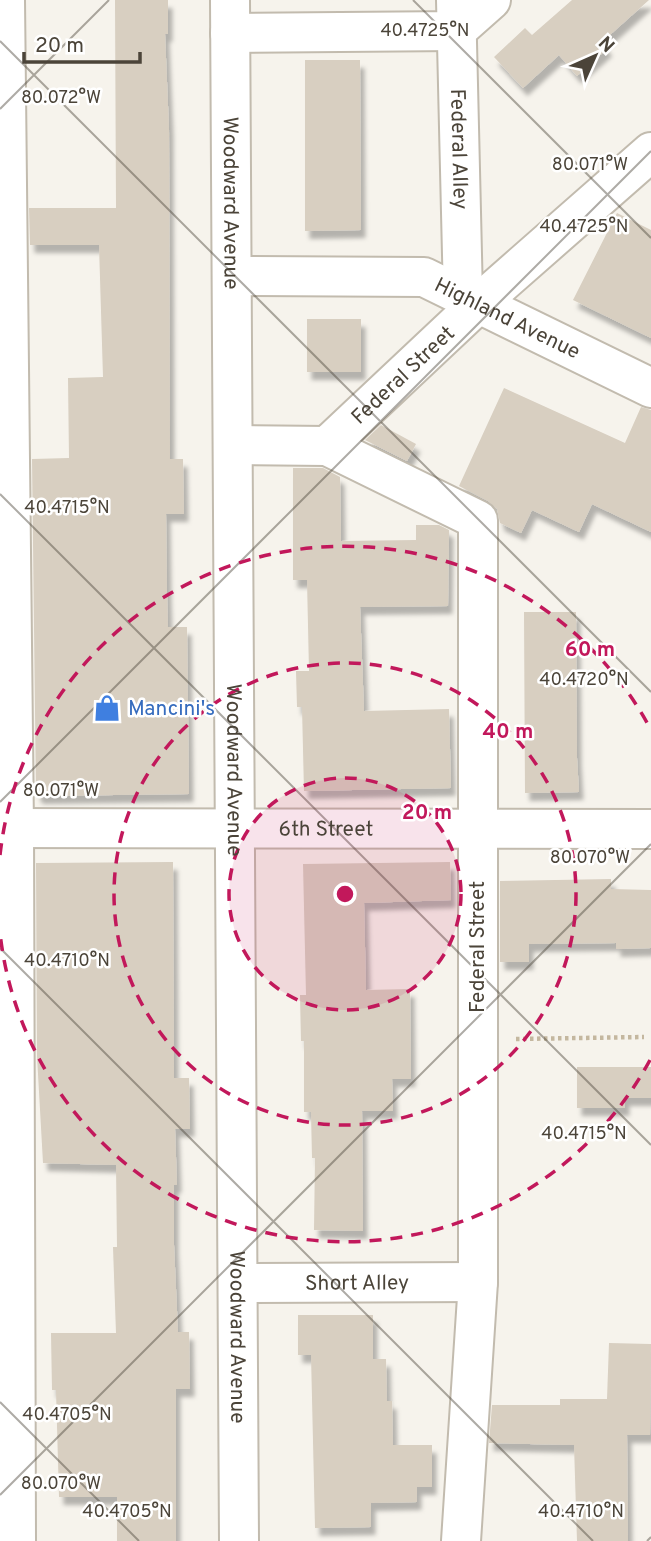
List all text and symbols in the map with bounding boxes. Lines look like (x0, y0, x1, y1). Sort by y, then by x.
text: 40.4725°N (380, 20, 470, 43)
scale bar (24, 21, 140, 65)
north arrow (560, 21, 630, 91)
text: N (592, 32, 619, 59)
text: 20 m (35, 33, 84, 60)
text: 80.072°W (21, 87, 101, 110)
street label: Federal Alley (443, 88, 473, 210)
street label: Woodward Avenue (216, 116, 244, 290)
text: 80.071°W (552, 154, 628, 177)
text: 40.4725°N (539, 216, 629, 239)
street label: Highland Avenue (430, 272, 584, 366)
street label: Federal Street (346, 321, 461, 431)
text: 40.4715°N (24, 497, 110, 520)
text: 60 m (565, 637, 615, 664)
text: 40.4720°N (539, 669, 629, 692)
street label: Woodward Avenue (219, 683, 247, 857)
shop icon: Mancini's (92, 693, 122, 723)
place label: Mancini's (128, 696, 215, 723)
text: 40 m (483, 719, 533, 746)
text: 80.071°W (23, 780, 99, 803)
text: 20 m (402, 800, 452, 827)
street label: 6th Street (279, 816, 373, 844)
text: 80.070°W (550, 847, 630, 870)
street label: Federal Street (465, 881, 492, 1013)
centre of rings (333, 882, 357, 906)
text: 40.4710°N (24, 950, 110, 973)
text: 40.4715°N (541, 1123, 627, 1146)
street label: Woodward Avenue (222, 1250, 250, 1424)
street label: Short Alley (305, 1270, 409, 1298)
text: 40.4705°N (22, 1404, 112, 1427)
text: 80.070°W (21, 1473, 101, 1496)
text: 40.4705°N (82, 1501, 172, 1524)
text: 40.4710°N (538, 1501, 624, 1524)

